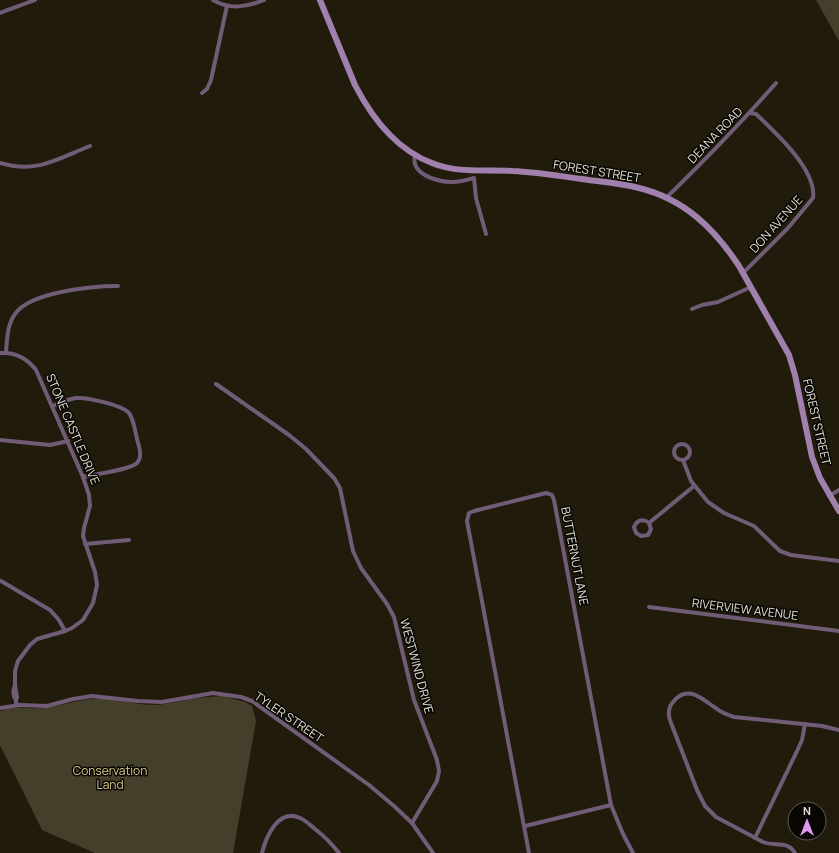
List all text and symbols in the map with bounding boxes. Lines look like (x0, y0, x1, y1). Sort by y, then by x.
street label: DEANA ROAD (684, 103, 746, 167)
street label: FOREST STREET (552, 156, 643, 186)
street label: DON AVENUE (746, 192, 806, 256)
street label: STONE CASTLE DRIVE (42, 371, 104, 487)
street label: FOREST STREET (799, 377, 835, 468)
street label: BUTTERNUT LANE (557, 505, 593, 607)
street label: RIVERVIEW AVENUE (691, 594, 799, 624)
street label: WESTWIND DRIVE (396, 617, 438, 715)
street label: TYLER STREET (251, 688, 328, 747)
park label: Conservation Land (73, 762, 147, 793)
north arrow (787, 801, 827, 841)
text: N (803, 803, 811, 818)

